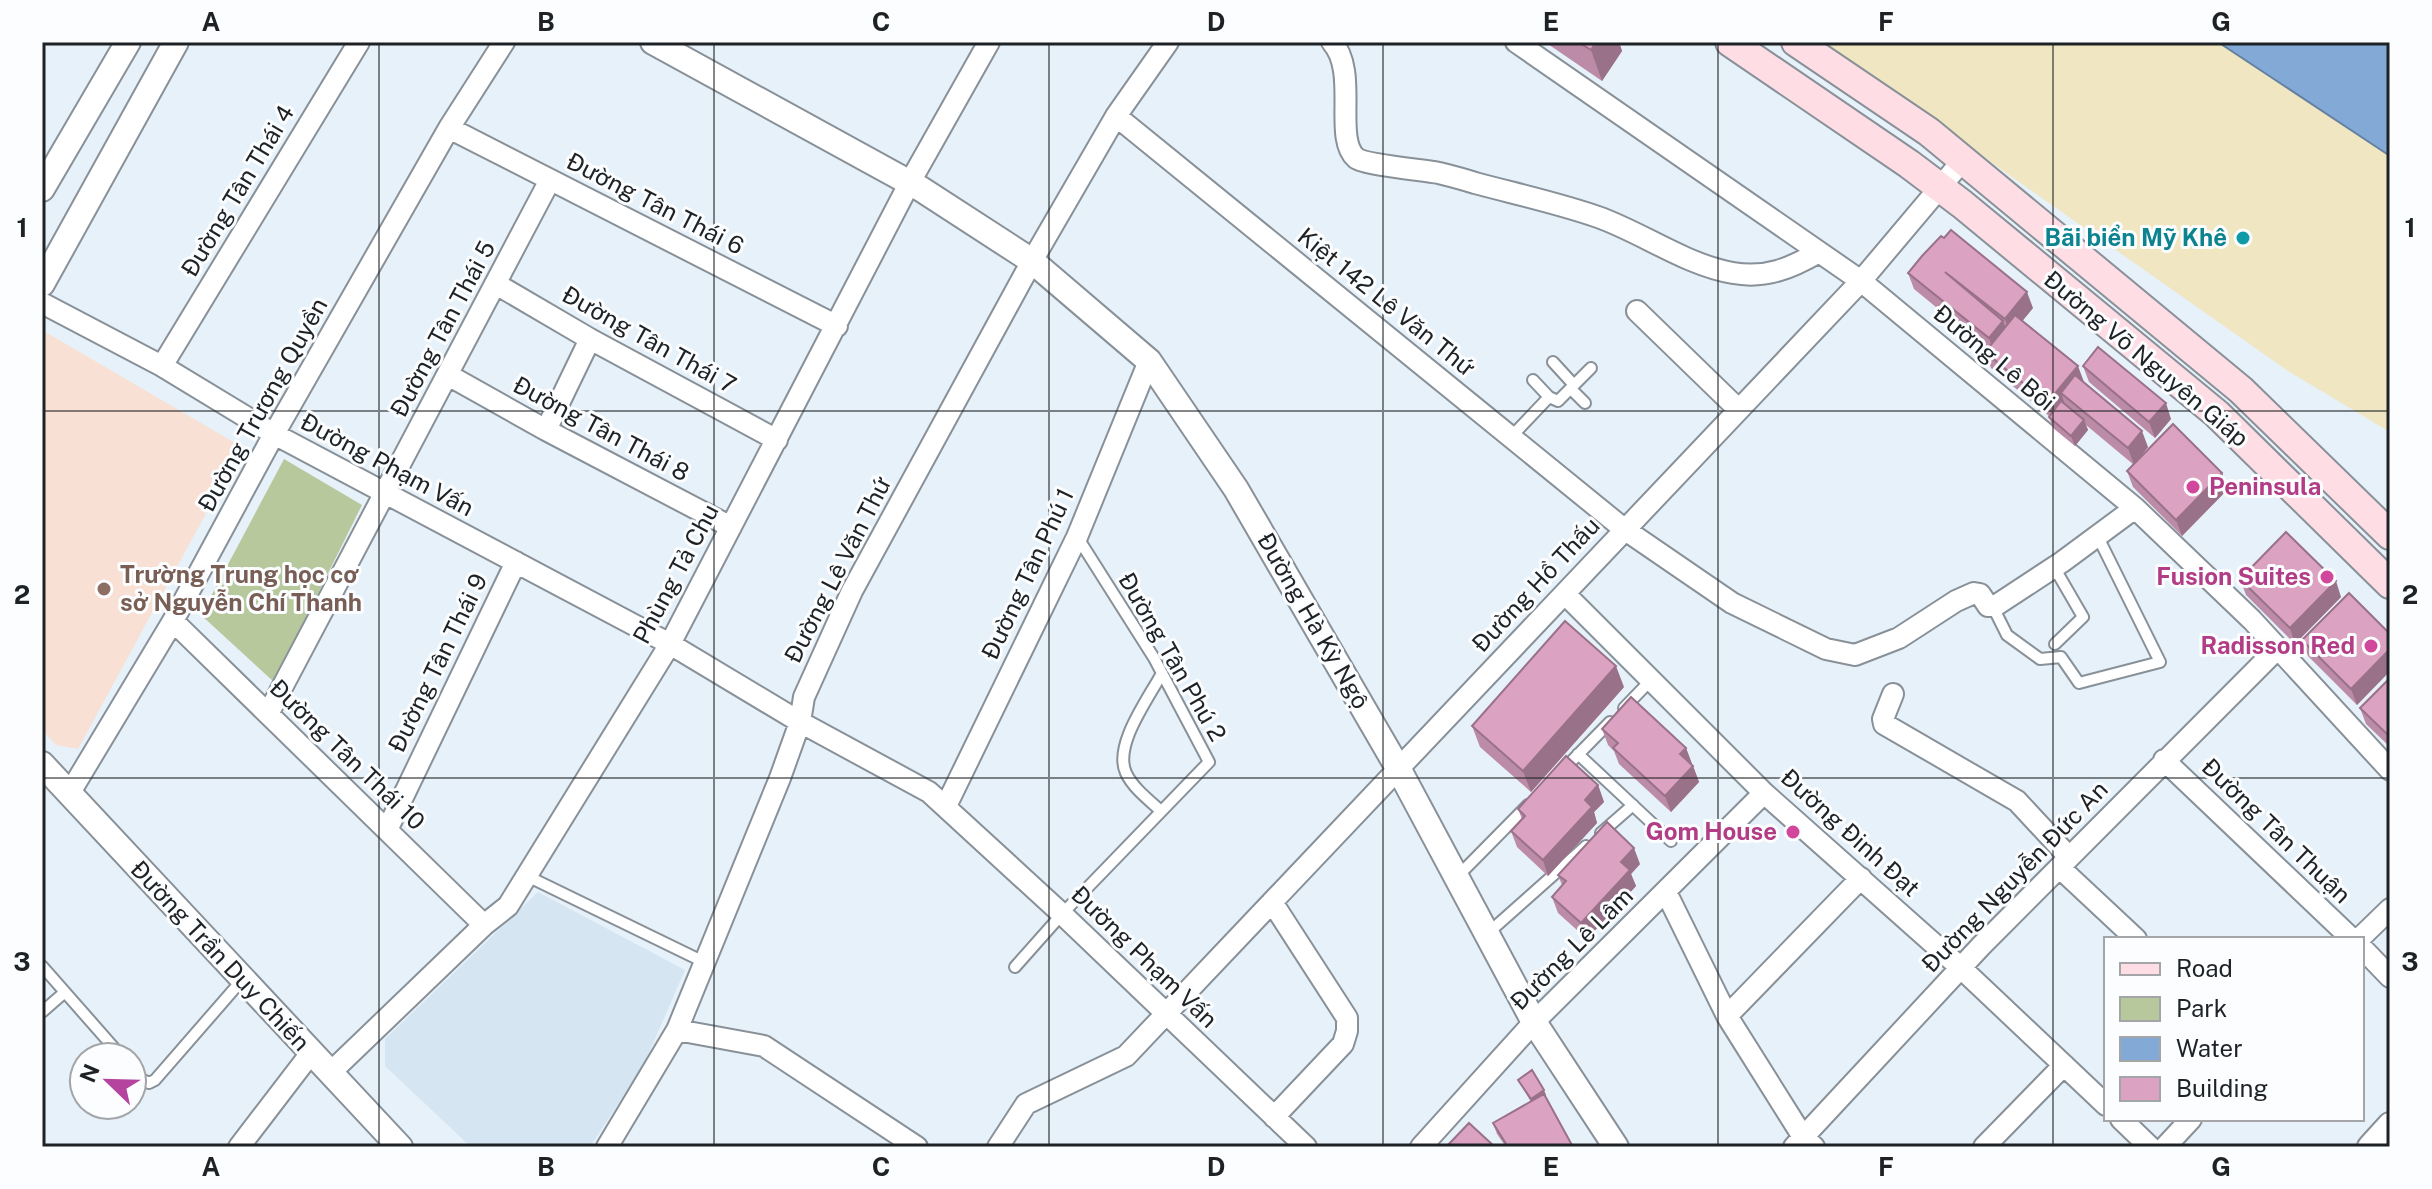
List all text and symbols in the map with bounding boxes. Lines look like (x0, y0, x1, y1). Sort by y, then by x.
text: A (202, 6, 221, 37)
text: B (537, 6, 555, 37)
text: C (872, 6, 890, 37)
text: D (1207, 6, 1225, 37)
text: E (1543, 6, 1559, 37)
text: F (1878, 6, 1894, 37)
text: G (2211, 6, 2231, 37)
street label: Đường Tân Thái 4 (175, 100, 299, 281)
street label: Đường Tân Thái 6 (562, 146, 749, 260)
text: 1 (16, 212, 28, 243)
text: 1 (2404, 212, 2416, 243)
street label: Kiệt 142 Lê Văn Thứ (1293, 221, 1481, 381)
place label: Bãi biển Mỹ Khê (2045, 223, 2227, 251)
marker: Bãi biển Mỹ Khê (2234, 229, 2252, 247)
street label: Đường Tân Thái 5 (384, 236, 500, 421)
street label: Đường Võ Nguyên Giáp (2039, 264, 2255, 452)
street label: Đường Tân Thái 7 (558, 280, 741, 399)
street label: Đường Trương Quyền (192, 293, 333, 516)
street label: Đường Lê Bôi (1928, 298, 2061, 416)
street label: Đường Tân Thái 8 (509, 370, 694, 486)
street label: Đường Phạm Vấn (296, 407, 479, 521)
street label: Đường Lê Văn Thứ (778, 472, 896, 667)
place label: Peninsula (2209, 472, 2321, 500)
marker: Peninsula (2184, 478, 2202, 496)
street label: Đường Tân Phú 1 (975, 484, 1079, 664)
street label: Phùng Tả Chu (627, 499, 724, 648)
street label: Đường Hồ Thấu (1466, 511, 1605, 657)
street label: Đường Hà Kỳ Ngộ (1252, 528, 1376, 713)
place label: Trường Trung học cơ sở Nguyễn Chí Thanh (120, 560, 362, 616)
place label: Fusion Suites (2156, 562, 2311, 590)
street label: Đường Tân Phú 2 (1113, 567, 1233, 746)
marker: Fusion Suites (2318, 568, 2336, 586)
street label: Đường Tân Thái 9 (382, 569, 492, 756)
text: 2 (14, 579, 30, 610)
text: 2 (2402, 579, 2418, 610)
marker: Trường Trung học cơ sở Nguyễn Chí Thanh (95, 580, 113, 598)
place label: Radisson Red (2200, 631, 2355, 659)
marker: Radisson Red (2362, 637, 2380, 655)
street label: Đường Tân Thái 10 (264, 673, 431, 835)
street label: Đường Tân Thuận (2196, 752, 2357, 908)
street label: Đường Đinh Đạt (1776, 763, 1926, 902)
street label: Đường Nguyễn Đức An (1916, 775, 2113, 978)
place label: Gom House (1645, 817, 1777, 845)
marker: Gom House (1784, 823, 1802, 841)
street label: Đường Trần Duy Chiến (125, 855, 316, 1056)
street label: Đường Phạm Vấn (1066, 880, 1223, 1033)
street label: Đường Lê Lâm (1504, 881, 1638, 1015)
legend (2104, 937, 2364, 1121)
text: 3 (13, 946, 31, 977)
text: 3 (2401, 946, 2419, 977)
text: Road (2176, 954, 2233, 982)
text: Park (2176, 994, 2227, 1022)
text: Water (2176, 1034, 2243, 1062)
north arrow (68, 1041, 148, 1121)
text: N (74, 1060, 105, 1086)
text: Building (2176, 1074, 2268, 1102)
text: A (202, 1151, 221, 1182)
text: B (537, 1151, 555, 1182)
text: C (872, 1151, 890, 1182)
text: D (1207, 1151, 1225, 1182)
text: E (1543, 1151, 1559, 1182)
text: F (1878, 1151, 1894, 1182)
text: G (2211, 1151, 2231, 1182)

